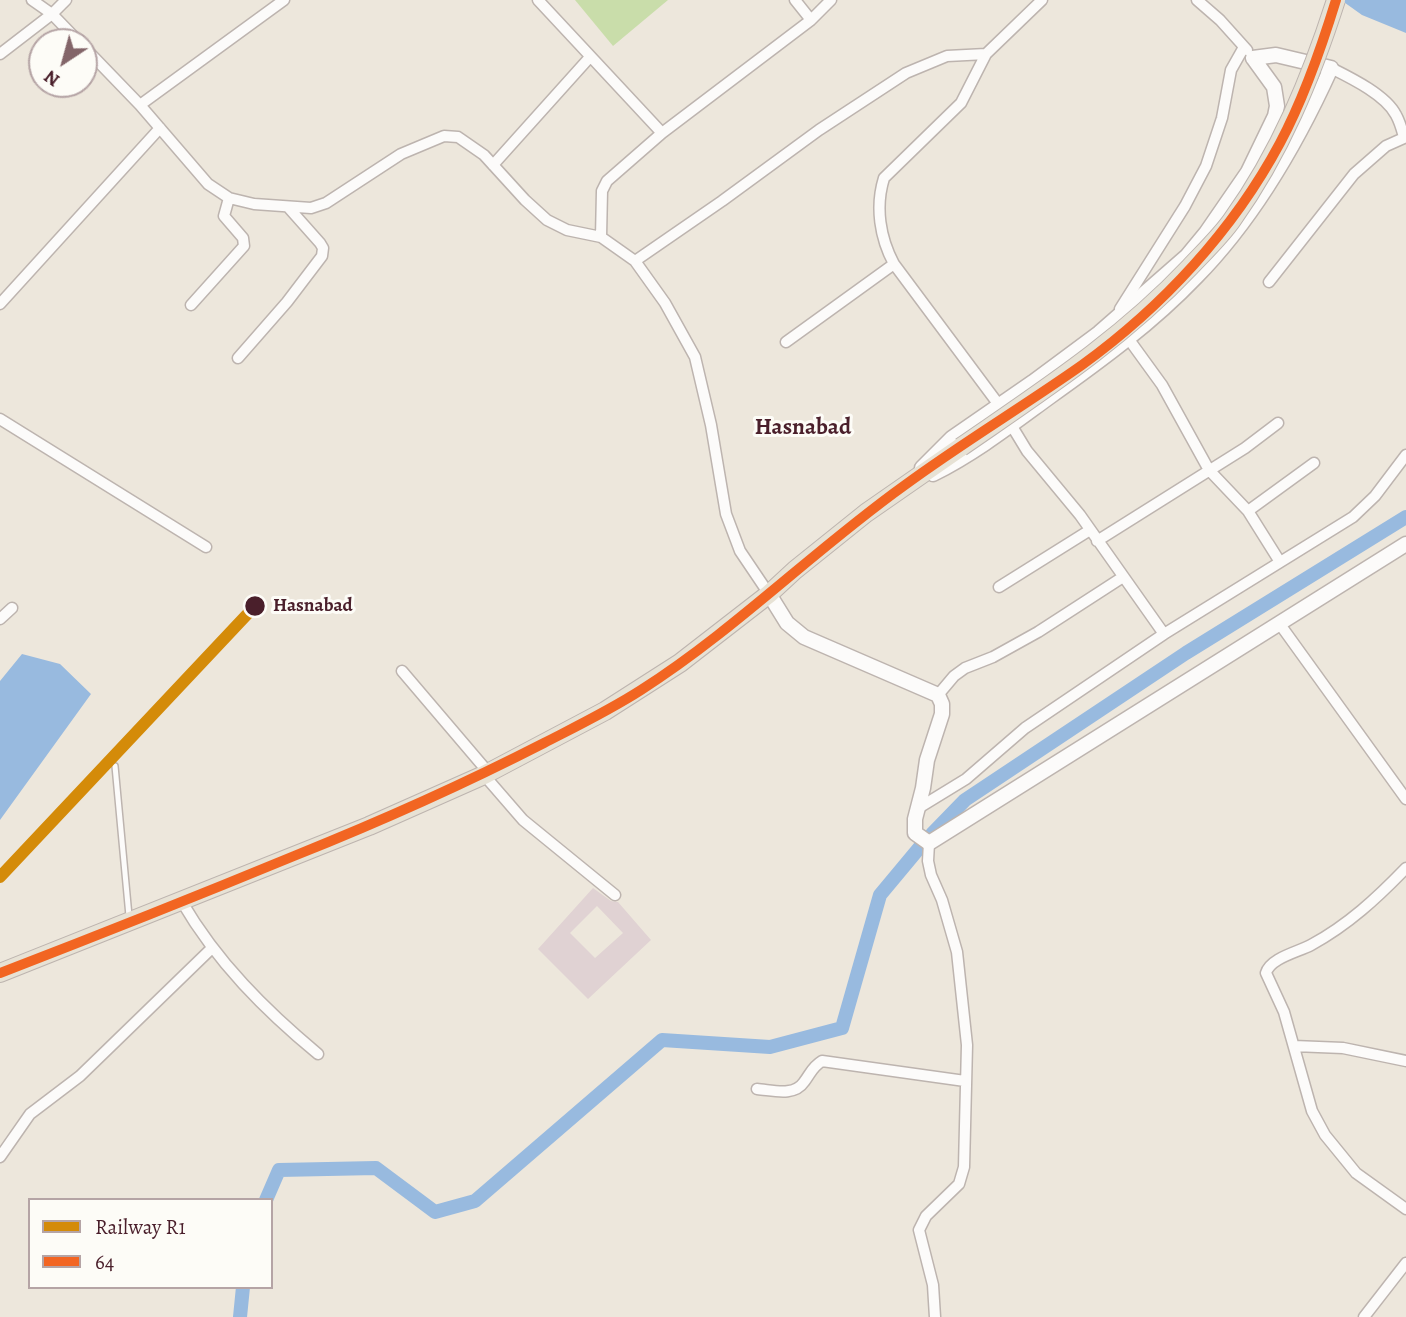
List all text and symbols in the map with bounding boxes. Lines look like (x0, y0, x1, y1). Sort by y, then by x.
north arrow (28, 28, 98, 98)
text: N (39, 64, 65, 93)
district label: Hasnabad (755, 414, 851, 442)
marker: Hasnabad (243, 594, 267, 618)
place label: Hasnabad (273, 595, 353, 617)
legend (28, 1198, 273, 1289)
text: Railway R1 (95, 1213, 186, 1241)
text: 64 (95, 1248, 114, 1276)

